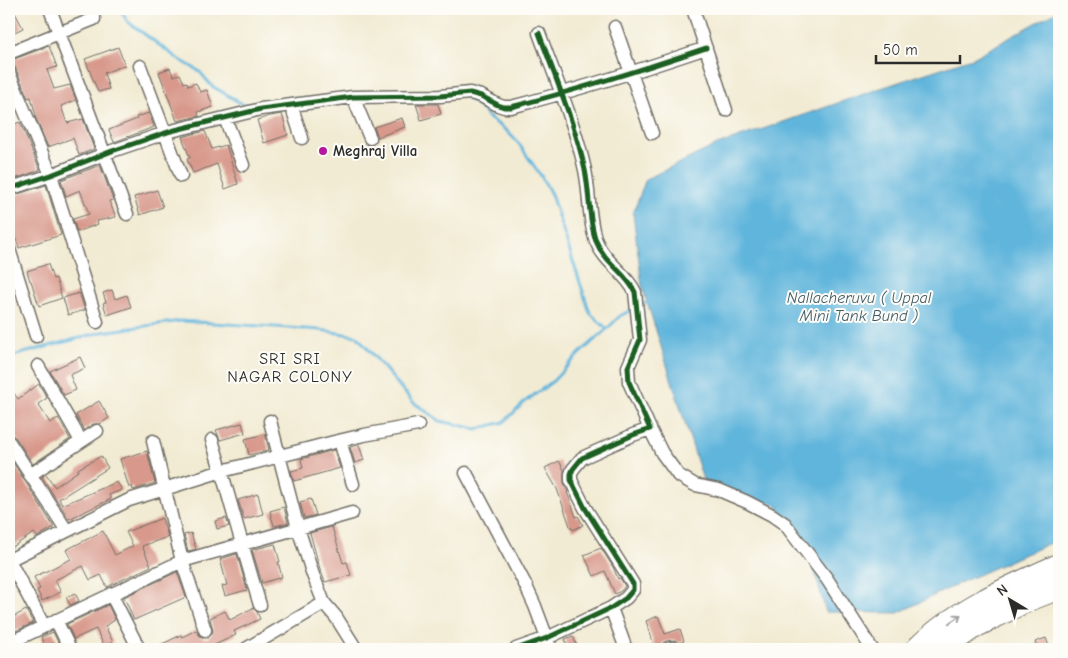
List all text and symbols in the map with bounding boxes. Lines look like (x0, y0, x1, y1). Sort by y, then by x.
scale bar (876, 32, 959, 64)
text: 50 m (883, 41, 918, 59)
place label: Meghraj Villa (333, 142, 417, 160)
marker: Meghraj Villa (317, 145, 329, 157)
water label: Nallacheruvu ( Uppal Mini Tank Bund ) (787, 289, 932, 325)
district label: SRI SRI NAGAR COLONY (227, 350, 353, 386)
north arrow (986, 576, 1036, 626)
text: N (993, 581, 1011, 600)
one-way arrow (948, 614, 962, 624)

